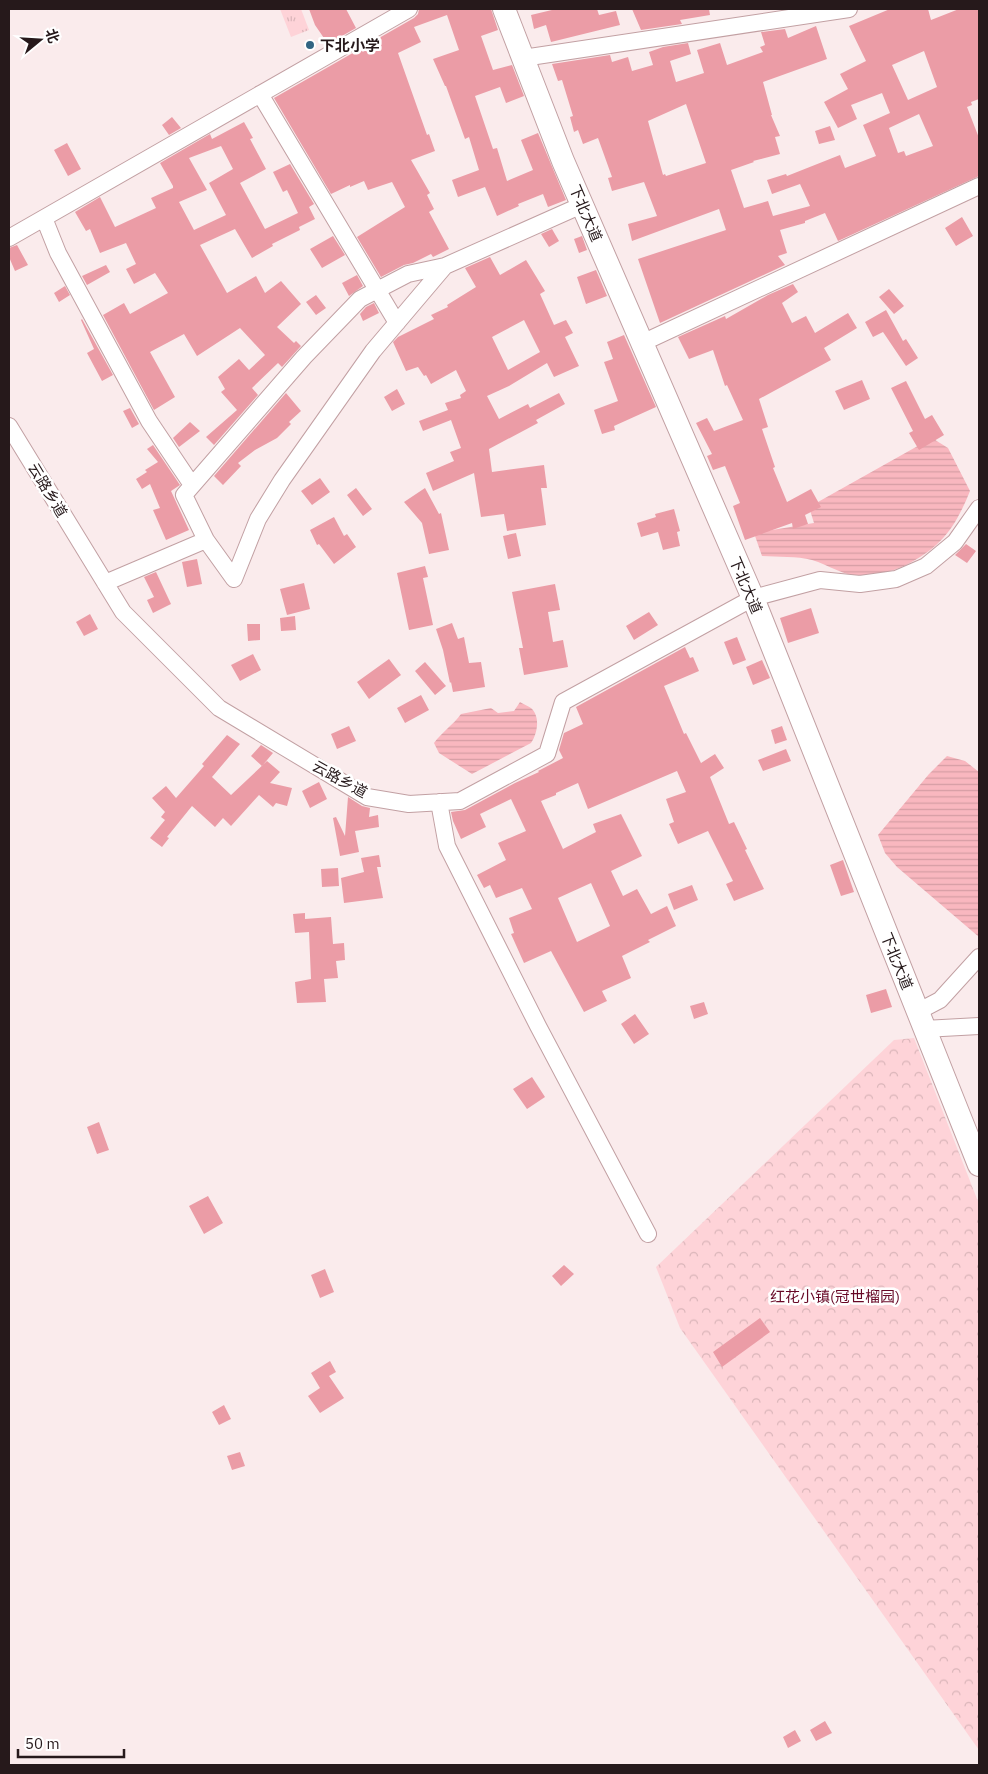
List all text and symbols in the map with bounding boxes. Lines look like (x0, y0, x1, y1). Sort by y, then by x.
north arrow (15, 15, 65, 65)
text: 北 (42, 27, 63, 45)
place label: 下北小学 (320, 36, 380, 55)
marker: 下北小学 (304, 39, 316, 51)
street label: 下北大道 (566, 182, 606, 244)
street label: 云路乡道 (24, 459, 72, 521)
street label: 下北大道 (726, 554, 766, 616)
street label: 云路乡道 (309, 756, 371, 802)
street label: 下北大道 (877, 930, 917, 992)
park label: 红花小镇(冠世榴园) (770, 1287, 900, 1306)
scale bar (18, 1726, 124, 1758)
text: 50 m (25, 1734, 60, 1753)

